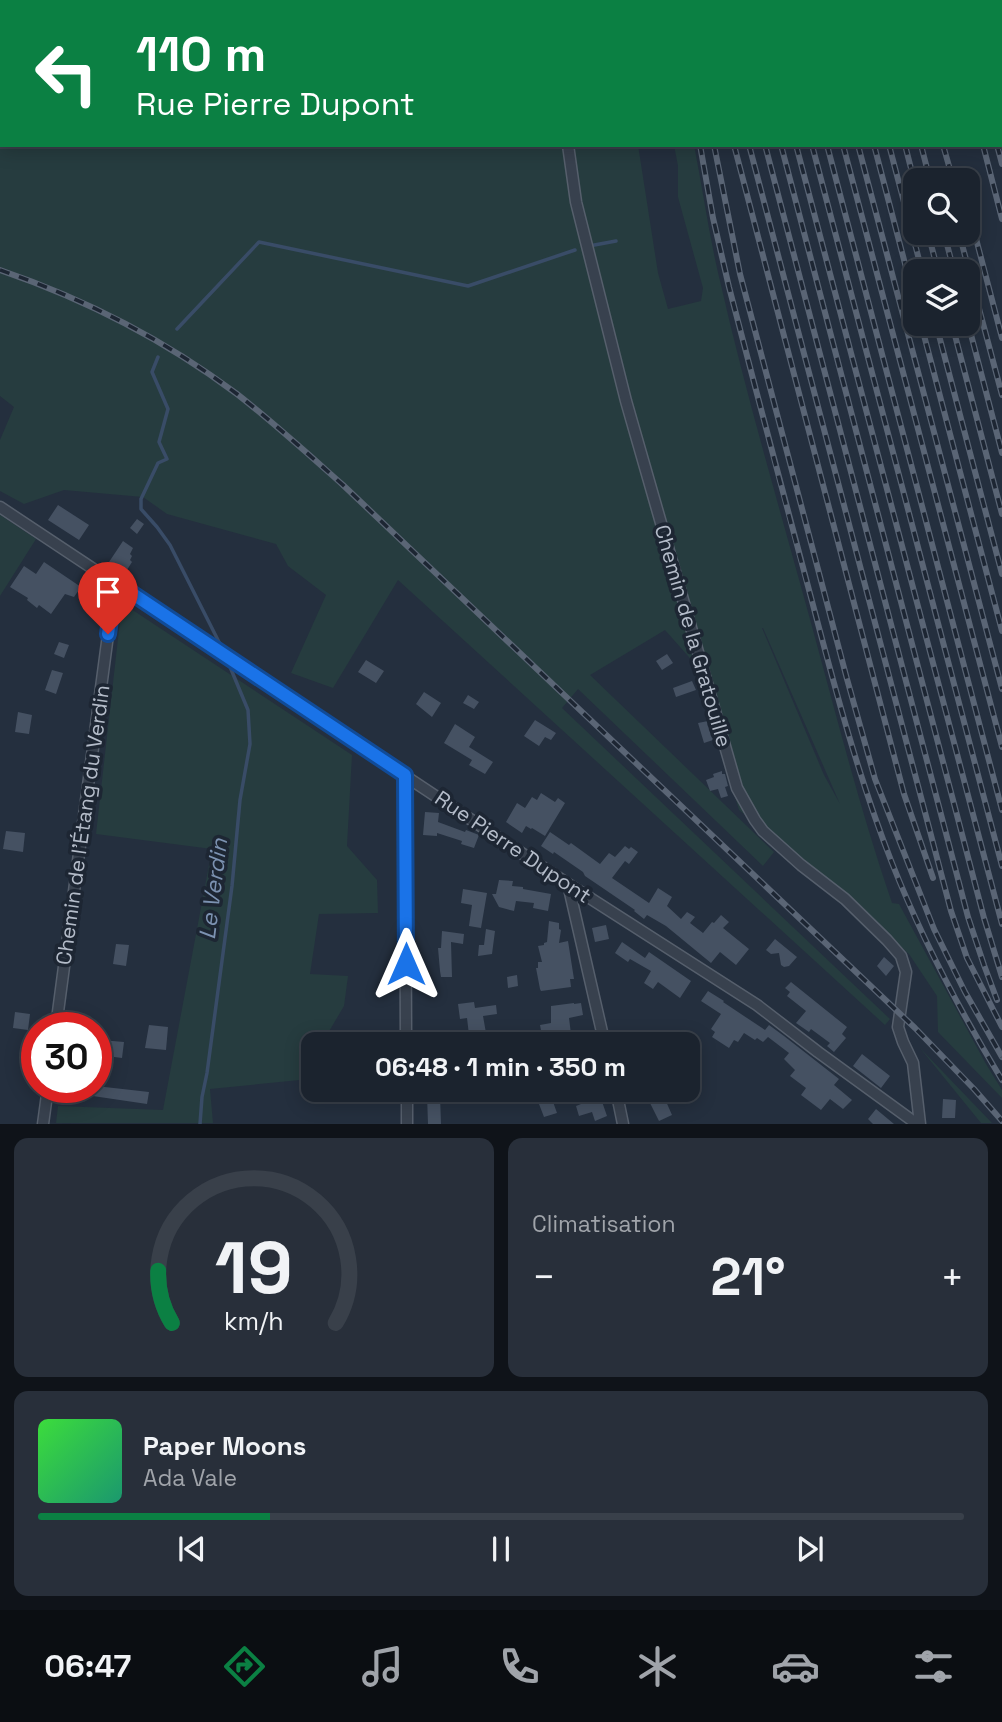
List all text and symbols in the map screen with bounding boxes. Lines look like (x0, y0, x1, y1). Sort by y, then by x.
text: 110 m (136, 23, 266, 85)
icon: left (21, 28, 112, 119)
text: Rue Pierre Dupont (136, 84, 415, 124)
map controls (903, 168, 980, 336)
button: search (903, 168, 980, 245)
button: layers (903, 259, 980, 336)
street label: Chemin de la Gratouille (649, 522, 738, 750)
pin (78, 562, 138, 634)
icon: arrive (89, 573, 127, 611)
street label: Chemin de l'Étang du Verdin (49, 683, 116, 967)
street label: Rue Pierre Dupont (430, 784, 597, 909)
water label: Le Verdin (192, 836, 234, 941)
position arrow (369, 927, 443, 1001)
speed limit sign: 30 (21, 1012, 112, 1103)
text: 06:48 · 1 min · 350 m (375, 1050, 626, 1084)
text: Climatisation (532, 1209, 676, 1239)
text: 19 (215, 1222, 293, 1315)
text: 21° (711, 1244, 785, 1310)
text: − (532, 1253, 556, 1301)
text: + (940, 1253, 964, 1301)
text: km/h (224, 1305, 284, 1337)
text: Paper Moons (143, 1429, 306, 1463)
text: Ada Vale (143, 1463, 237, 1493)
icon: previous (173, 1530, 211, 1568)
icon: pause (482, 1530, 520, 1568)
icon: next (791, 1530, 829, 1568)
icon: directions (220, 1642, 269, 1691)
icon: music (358, 1642, 407, 1691)
icon: phone (495, 1642, 544, 1691)
icon: climate (633, 1642, 682, 1691)
icon: car (771, 1642, 820, 1691)
icon: filters (909, 1642, 958, 1691)
text: 06:47 (44, 1646, 131, 1686)

